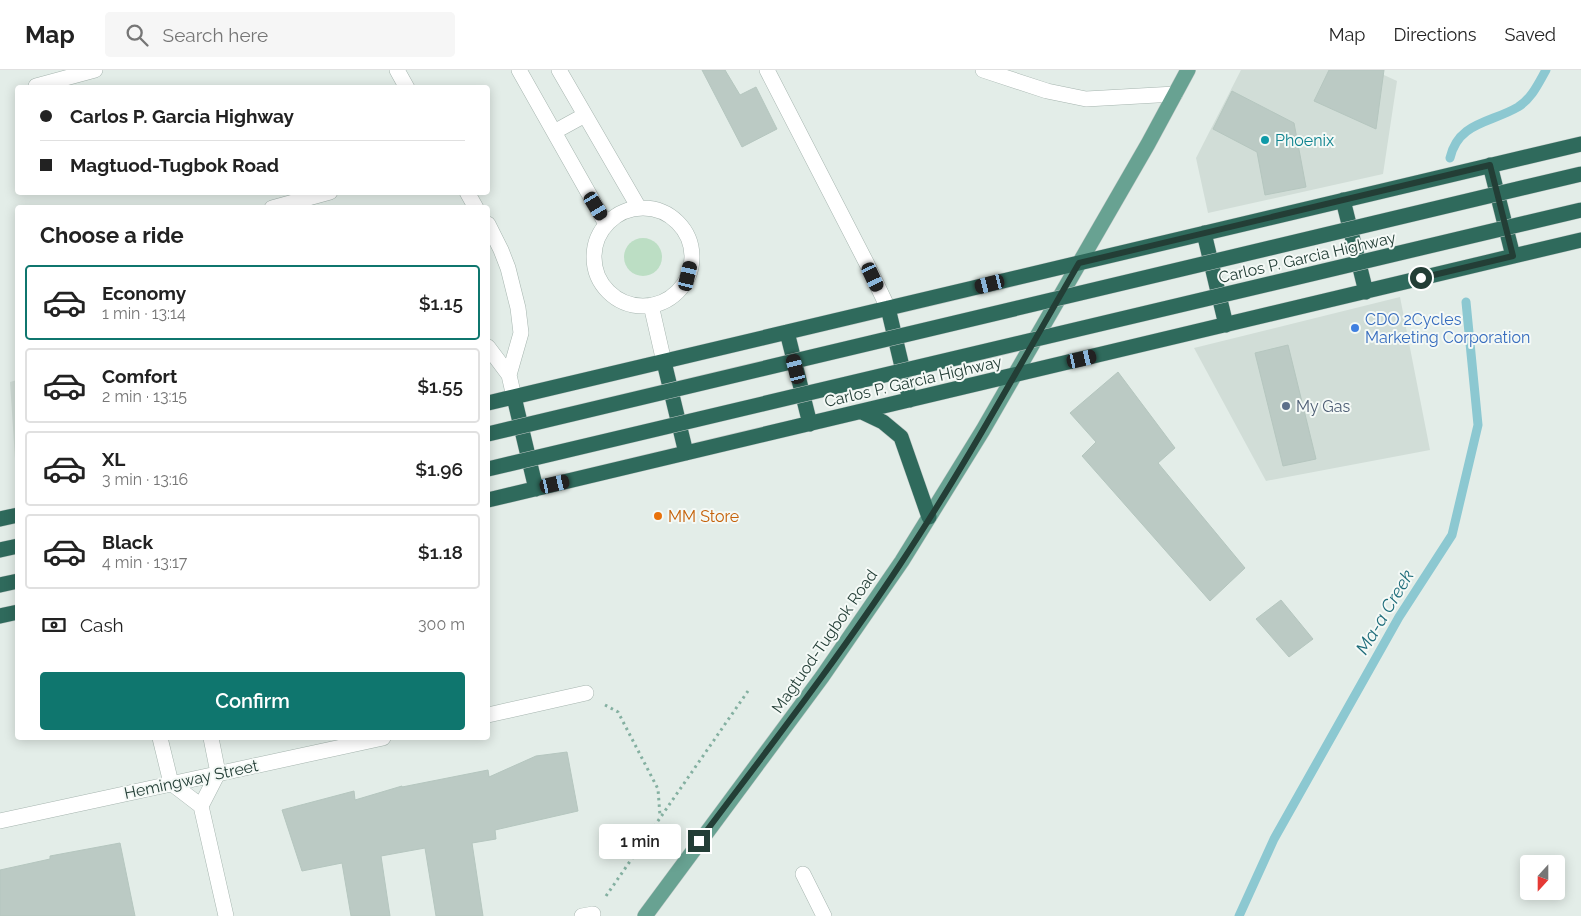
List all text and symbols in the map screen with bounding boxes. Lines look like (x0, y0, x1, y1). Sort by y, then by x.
search box (105, 12, 455, 57)
text: Map (25, 20, 75, 49)
icon: search (123, 21, 151, 49)
text: Search here (163, 24, 268, 46)
text: Map (1329, 24, 1365, 45)
text: Directions (1393, 24, 1477, 45)
text: Saved (1505, 24, 1556, 45)
text: Carlos P. Garcia Highway (70, 105, 294, 127)
place label: Phoenix (1275, 131, 1334, 150)
marker: Phoenix (1259, 134, 1271, 146)
text: Magtuod-Tugbok Road (70, 154, 279, 176)
car (581, 189, 610, 223)
text: Choose a ride (40, 222, 184, 248)
street label: Carlos P. Garcia Highway (1217, 228, 1398, 287)
car (677, 260, 698, 292)
car (859, 260, 886, 294)
route start (1410, 267, 1432, 289)
car (973, 273, 1006, 295)
icon: car (42, 280, 87, 325)
text: Economy (102, 282, 186, 304)
text: $1.15 (419, 292, 463, 314)
text: 1 min · 13:14 (102, 304, 186, 323)
place label: CDO 2Cycles Marketing Corporation (1365, 310, 1530, 347)
marker: CDO 2Cycles Marketing Corporation (1349, 322, 1361, 334)
car (1065, 348, 1098, 370)
street label: Carlos P. Garcia Highway (823, 352, 1004, 411)
car (785, 353, 806, 385)
icon: car (42, 363, 87, 408)
text: Comfort (102, 365, 177, 387)
text: $1.55 (417, 375, 463, 397)
text: 2 min · 13:15 (102, 387, 187, 406)
place label: My Gas (1296, 397, 1351, 416)
marker: My Gas (1280, 400, 1292, 412)
icon: car (42, 446, 87, 491)
text: XL (102, 448, 125, 470)
text: $1.96 (415, 458, 463, 480)
text: 3 min · 13:16 (102, 470, 188, 489)
car (538, 473, 571, 495)
place label: MM Store (668, 507, 739, 526)
marker: MM Store (652, 510, 664, 522)
icon: car (42, 529, 87, 574)
text: Black (102, 531, 153, 553)
text: $1.18 (418, 541, 463, 563)
text: 4 min · 13:17 (102, 553, 187, 572)
water label: Ma-a Creek (1351, 565, 1418, 658)
street label: Magtuod-Tugbok Road (768, 566, 881, 717)
icon: cash (40, 611, 68, 639)
text: Cash (80, 614, 124, 636)
text: 300 m (418, 615, 465, 634)
button: Confirm (40, 672, 465, 730)
street label: Hemingway Street (122, 756, 260, 803)
callout: 1 min (599, 824, 682, 858)
route end (688, 830, 710, 852)
text: 1 min (620, 832, 660, 851)
north arrow (1520, 855, 1565, 900)
map controls (1520, 855, 1565, 900)

